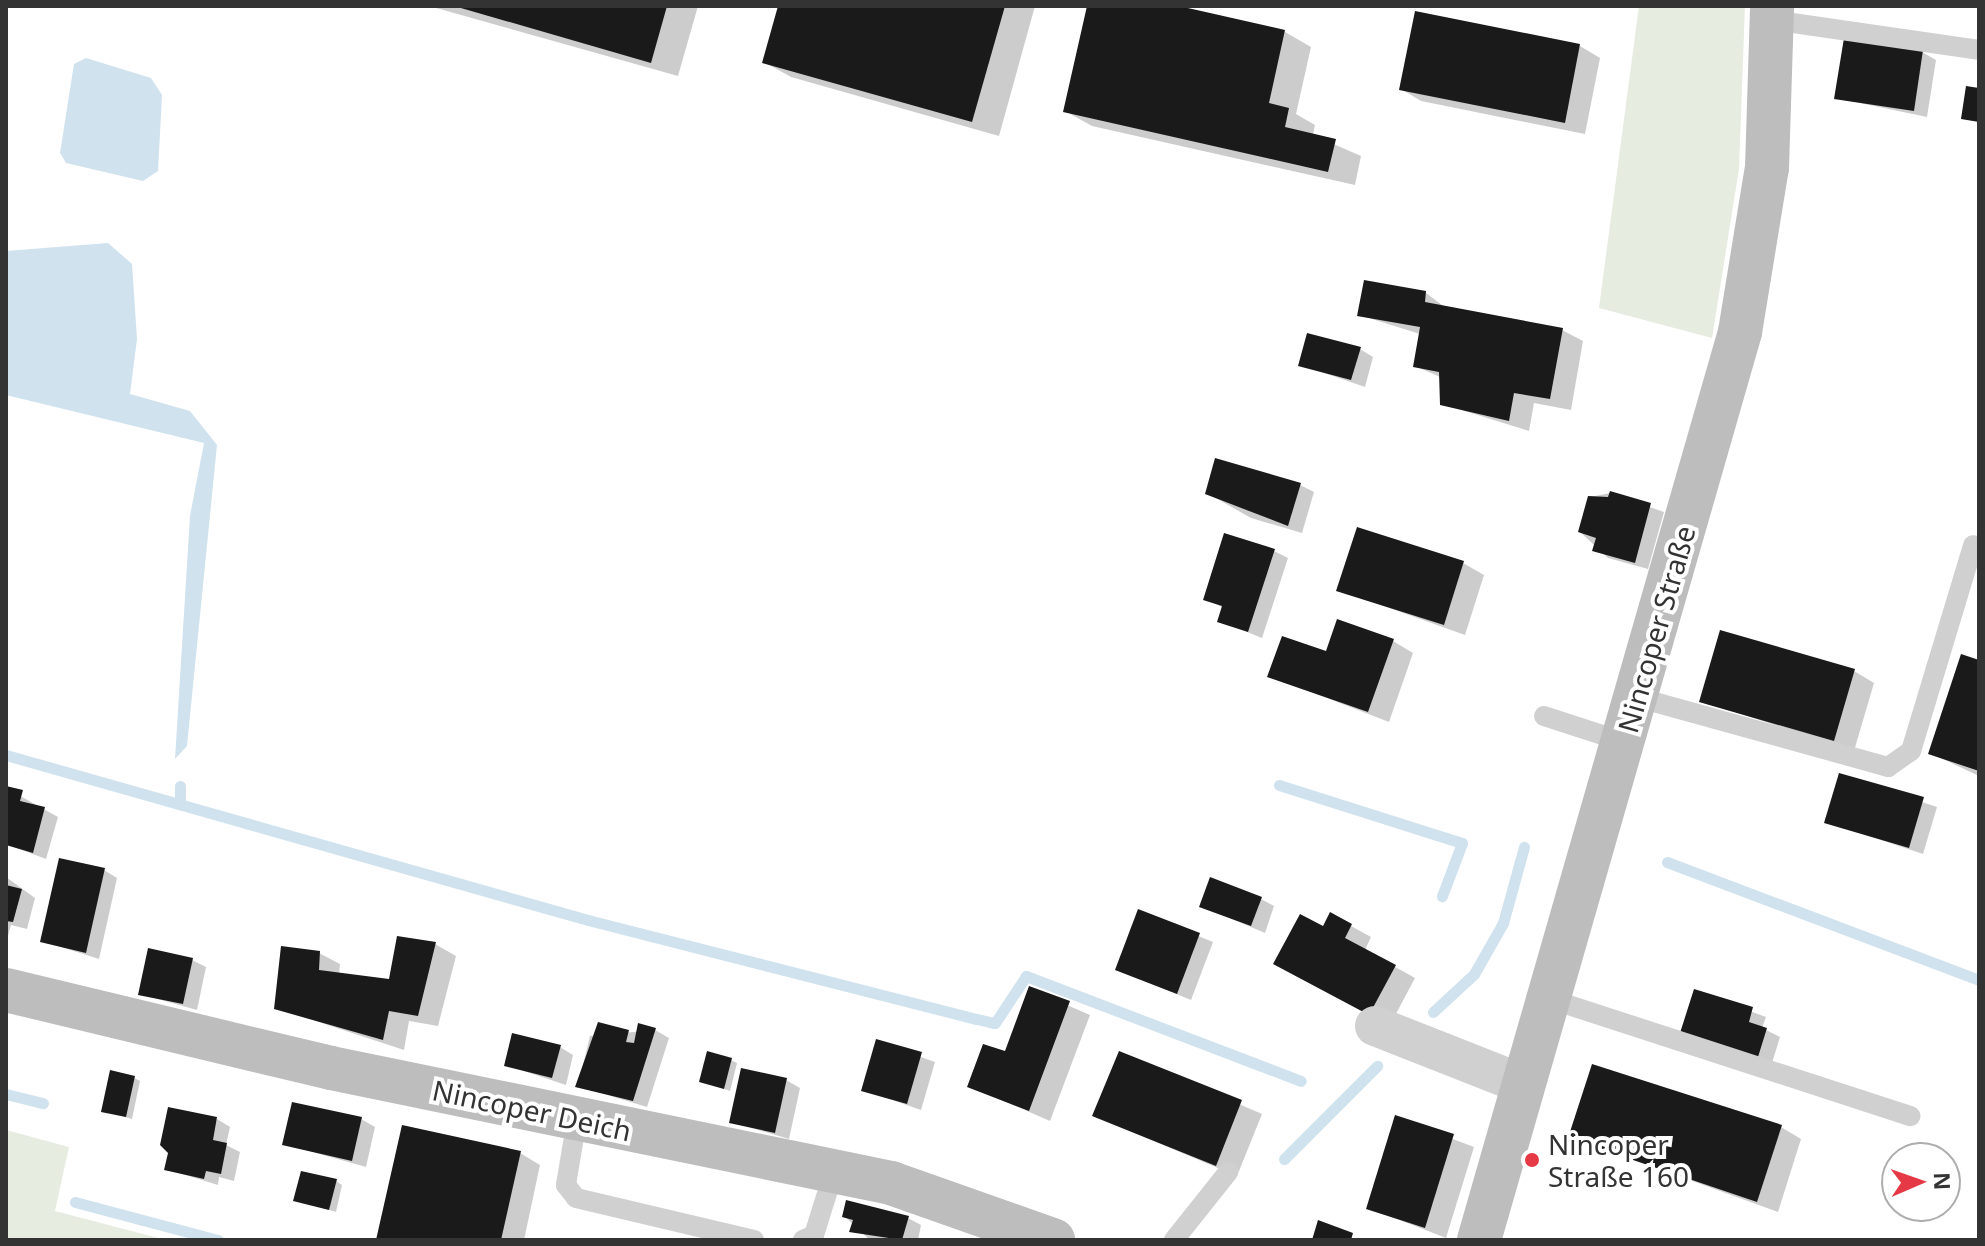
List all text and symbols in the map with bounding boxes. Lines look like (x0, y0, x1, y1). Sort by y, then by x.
street label: Nincoper Straße (1610, 522, 1702, 736)
street label: Nincoper Deich (430, 1073, 634, 1147)
place label: Nincoper Straße 160 (1548, 1127, 1689, 1193)
north arrow (1881, 1142, 1961, 1222)
marker: Nincoper Straße 160 (1523, 1151, 1541, 1169)
text: N (1928, 1172, 1958, 1191)

